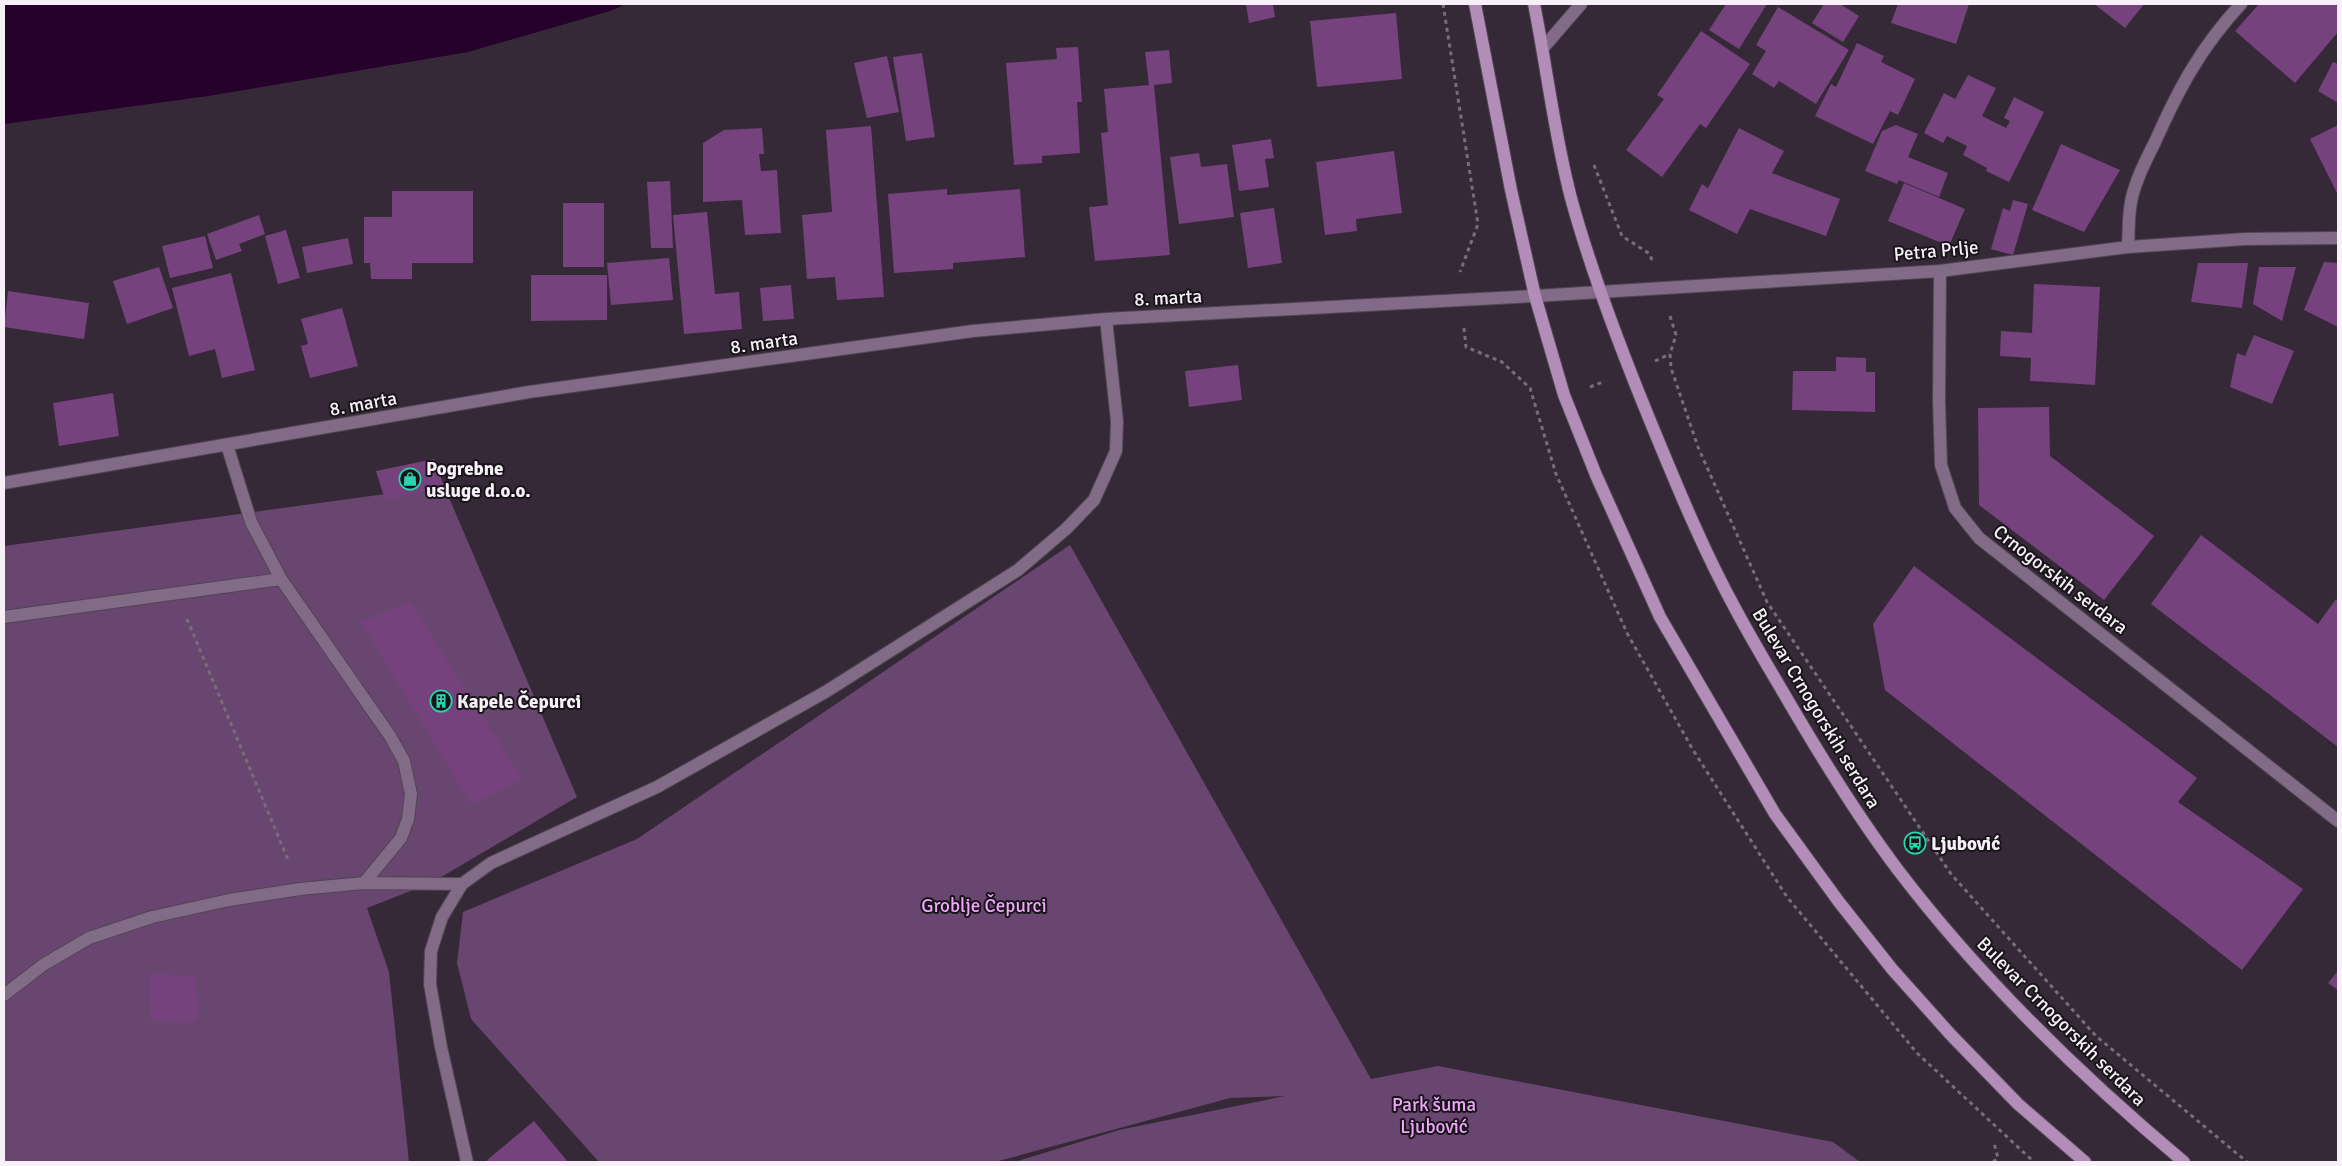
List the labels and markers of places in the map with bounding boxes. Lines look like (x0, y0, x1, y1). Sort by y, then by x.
place label: Pogrebne usluge d.o.o. (426, 457, 531, 503)
shop icon: Pogrebne usluge d.o.o. (398, 467, 422, 491)
building icon: Kapele Čepurci (429, 689, 453, 713)
place label: Kapele Čepurci (457, 689, 581, 714)
bus stop icon: Ljubović (1903, 831, 1927, 855)
place label: Ljubović (1931, 832, 2000, 856)

